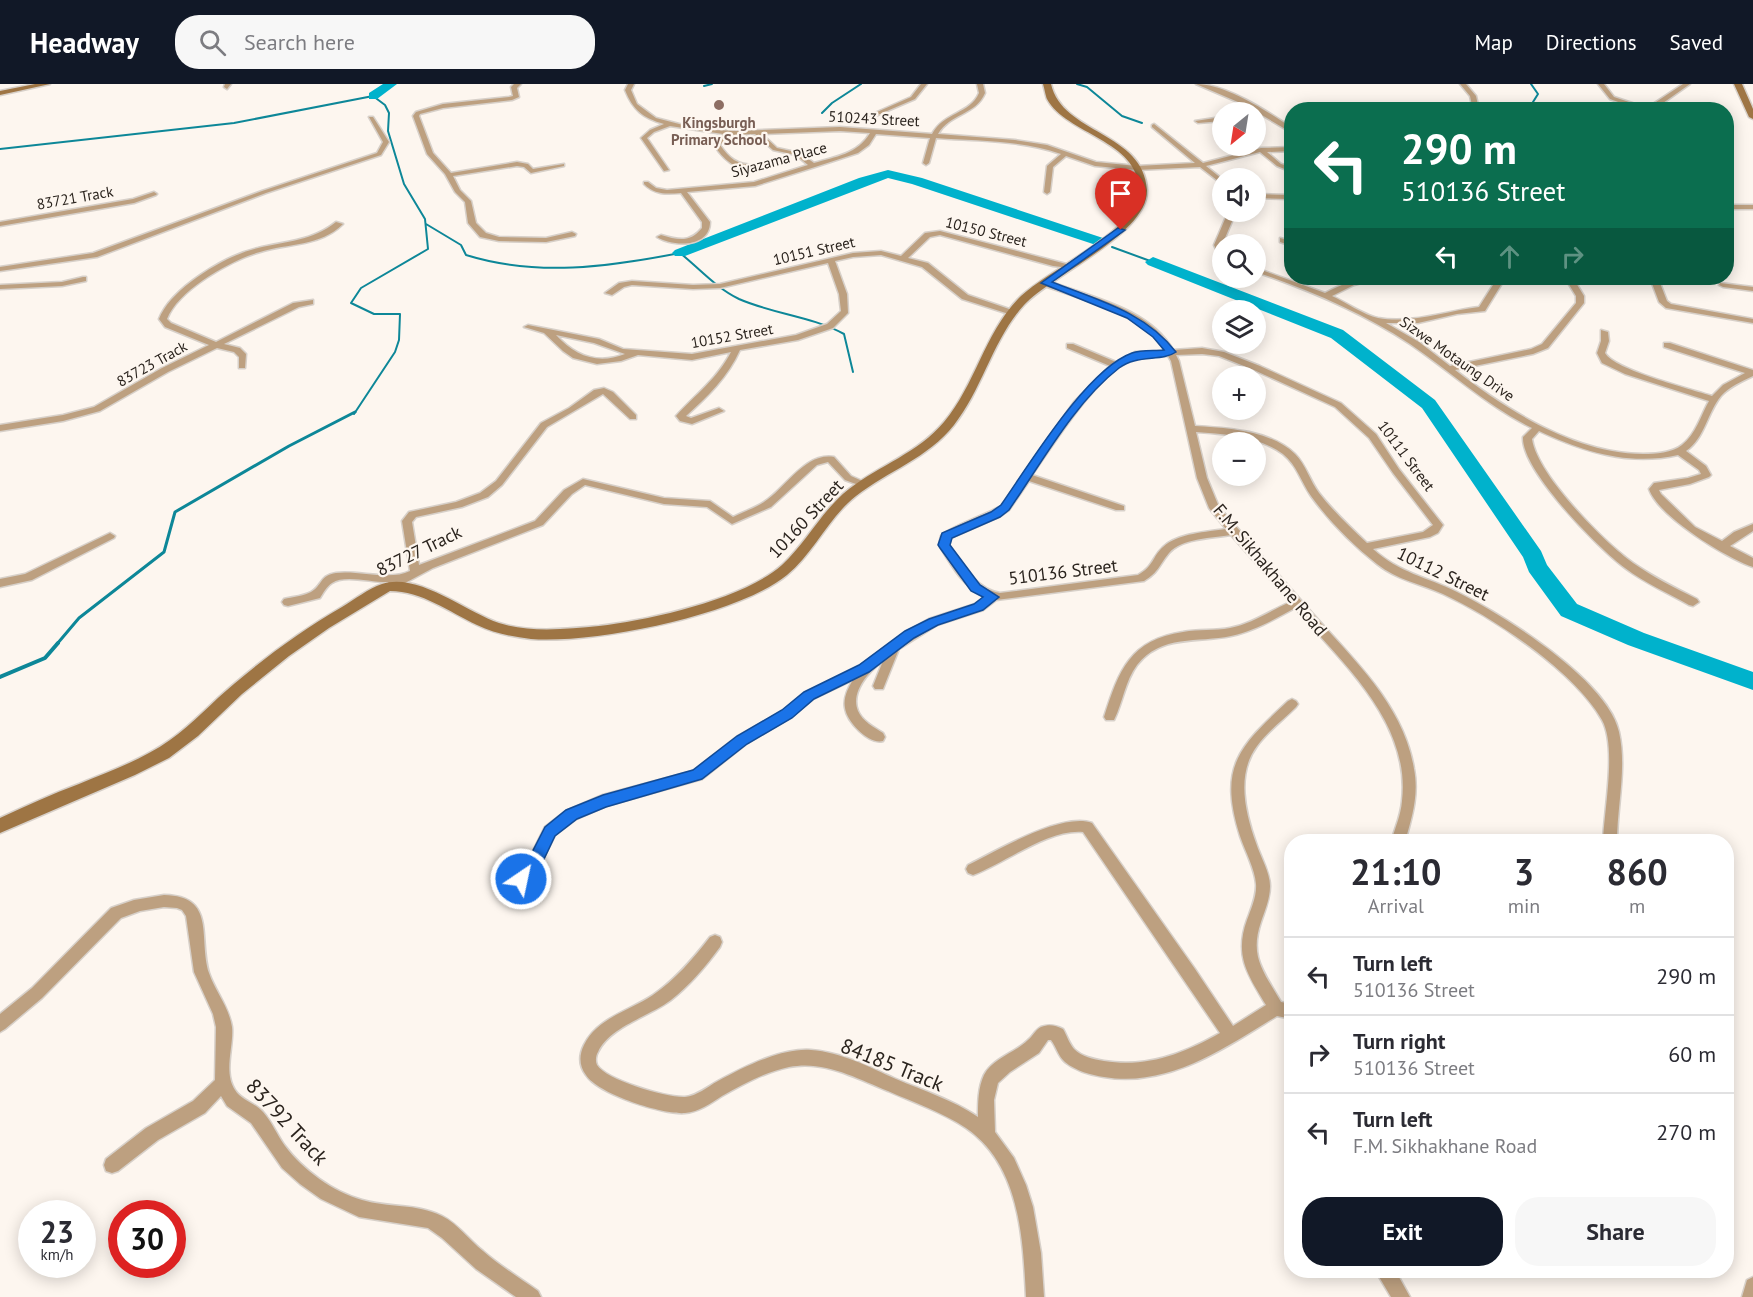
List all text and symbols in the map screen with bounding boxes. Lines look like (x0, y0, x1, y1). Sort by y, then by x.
search box (175, 15, 595, 69)
text: Headway (30, 24, 139, 61)
icon: search (196, 26, 229, 59)
text: Search here (244, 28, 355, 56)
text: Map (1474, 29, 1513, 56)
text: Directions (1546, 29, 1637, 56)
text: Saved (1670, 29, 1723, 56)
marker: Kingsburgh Primary School (712, 98, 726, 112)
north arrow (1212, 102, 1266, 156)
map controls (1212, 102, 1266, 486)
street label: 510243 Street (828, 107, 920, 130)
place label: Kingsburgh Primary School (671, 113, 767, 149)
text: 290 m (1401, 121, 1517, 176)
icon: left (1302, 126, 1380, 204)
street label: Siyazama Place (729, 138, 829, 181)
pin (1095, 168, 1146, 230)
button: sound (1212, 168, 1266, 222)
text: 510136 Street (1401, 174, 1565, 208)
icon: arrive (1104, 177, 1137, 210)
street label: 83721 Track (35, 181, 116, 214)
street label: 10150 Street (943, 212, 1029, 251)
street label: 10151 Street (771, 232, 857, 269)
button: search (1212, 234, 1266, 288)
icon: left (1430, 240, 1463, 273)
icon: ahead (1493, 240, 1526, 273)
icon: right (1556, 240, 1589, 273)
button: layers (1212, 300, 1266, 354)
street label: Sizwe Motaung Drive (1396, 312, 1518, 405)
street label: 10152 Street (689, 319, 775, 352)
street label: 83723 Track (113, 336, 191, 391)
button: + (1212, 366, 1266, 420)
street label: 10111 Street (1374, 417, 1439, 495)
button: − (1212, 432, 1266, 486)
street label: 10160 Street (763, 474, 848, 563)
street label: F.M. Sikhakhane Road (1208, 499, 1332, 641)
street label: 83727 Track (372, 520, 466, 581)
street label: 10112 Street (1393, 541, 1493, 606)
street label: 510136 Street (1007, 553, 1119, 590)
position arrow (489, 847, 553, 911)
text: 21:10 (1350, 848, 1442, 895)
text: 3 (1514, 848, 1534, 895)
text: 860 (1607, 848, 1668, 895)
text: Arrival (1368, 893, 1424, 919)
text: min (1508, 893, 1540, 919)
text: m (1629, 893, 1645, 919)
text: Turn left (1353, 949, 1433, 977)
icon: left (1302, 960, 1335, 993)
text: 290 m (1656, 962, 1716, 990)
text: 510136 Street (1353, 977, 1475, 1003)
text: Turn right (1353, 1027, 1445, 1055)
street label: 84185 Track (837, 1032, 948, 1097)
icon: right (1302, 1038, 1335, 1071)
text: 60 m (1668, 1040, 1716, 1068)
text: 510136 Street (1353, 1055, 1475, 1081)
street label: 83792 Track (240, 1073, 334, 1171)
text: Turn left (1353, 1105, 1433, 1133)
icon: left (1302, 1116, 1335, 1149)
text: 270 m (1656, 1118, 1716, 1146)
text: F.M. Sikhakhane Road (1353, 1133, 1537, 1159)
button: Exit (1302, 1197, 1503, 1266)
button: Share (1515, 1197, 1716, 1266)
speed limit sign: 30 (108, 1200, 186, 1278)
text: 23 (40, 1212, 74, 1251)
text: km/h (41, 1245, 73, 1264)

